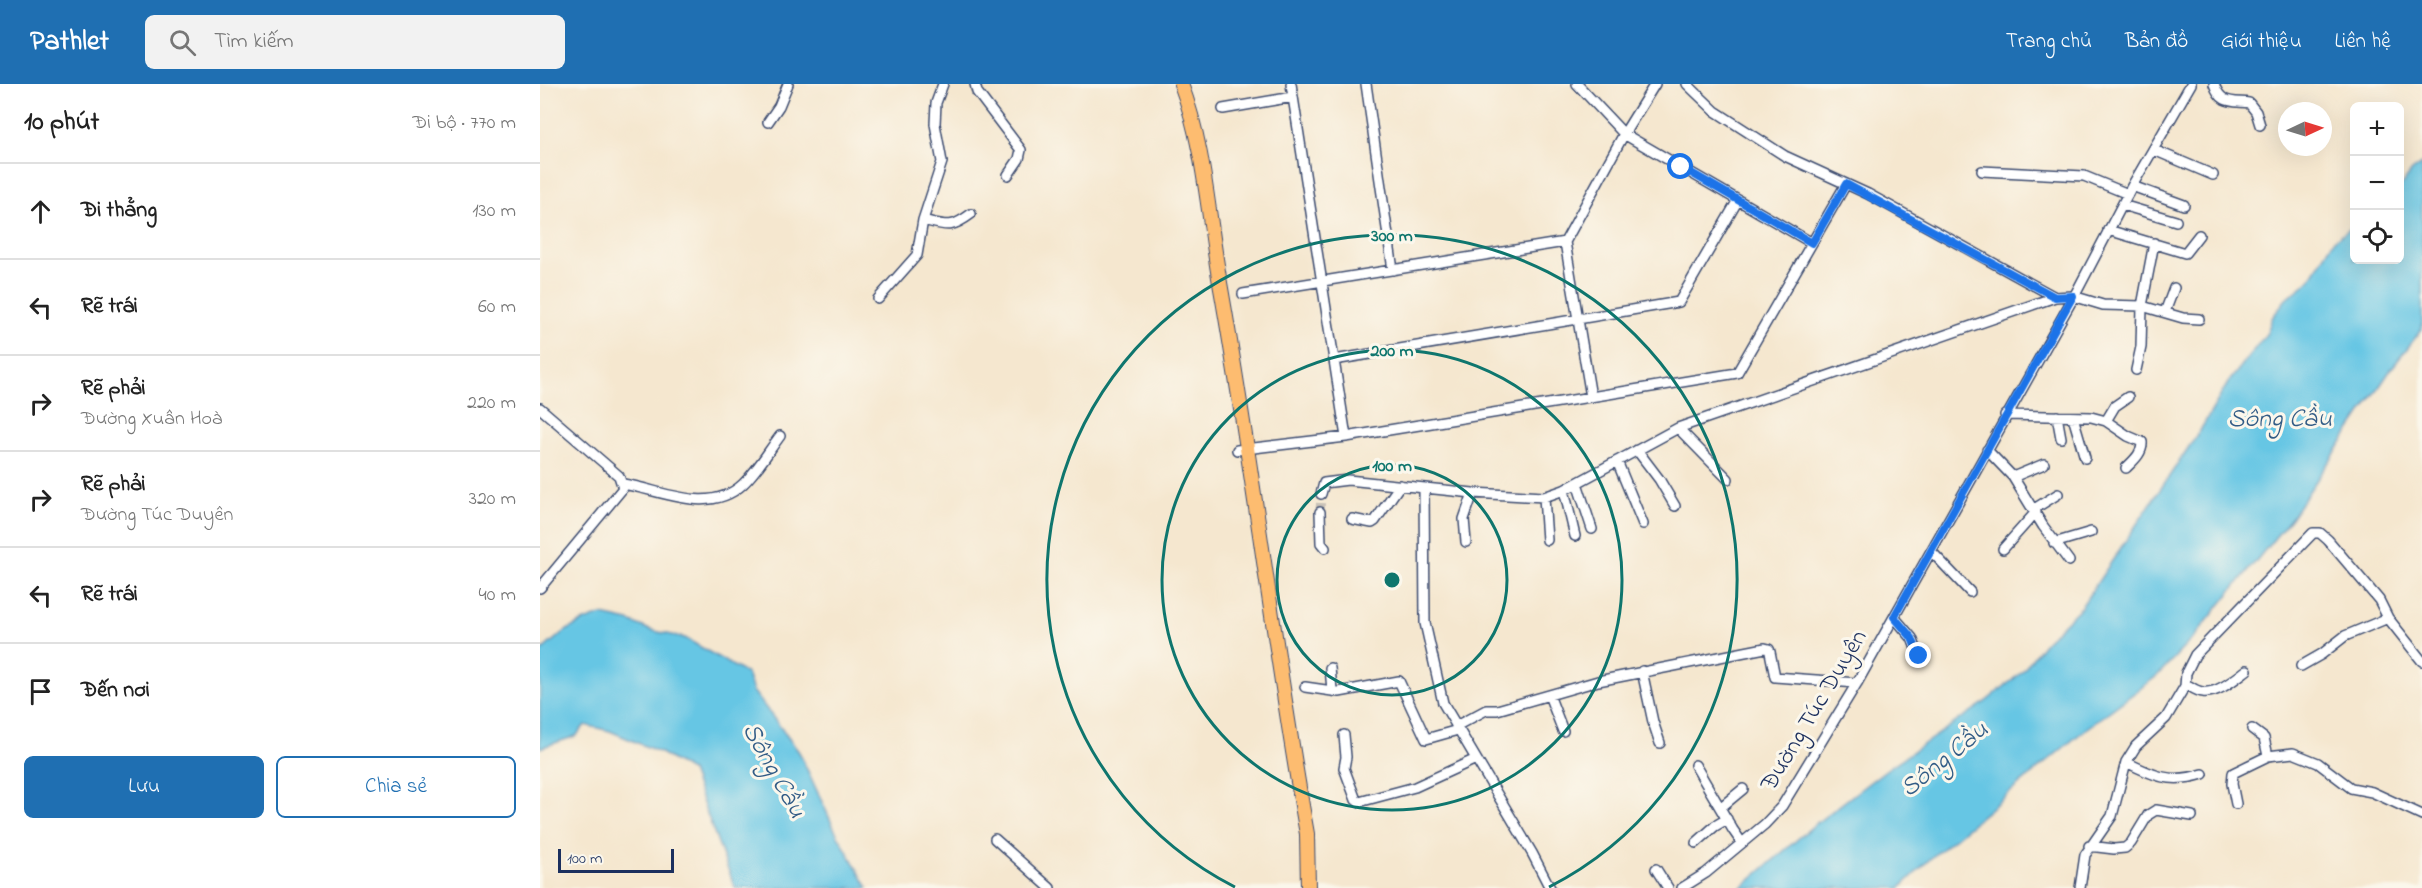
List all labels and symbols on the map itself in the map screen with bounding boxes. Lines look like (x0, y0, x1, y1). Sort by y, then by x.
north arrow (2278, 102, 2332, 156)
route start (1667, 153, 1693, 179)
text: 300 m (1370, 224, 1413, 250)
text: 200 m (1370, 339, 1414, 365)
water label: Sông Cầu (2228, 401, 2332, 439)
text: 100 m (1372, 454, 1412, 480)
centre of rings (1382, 570, 1402, 590)
street label: Đường Túc Duyên (1752, 624, 1878, 800)
route end (1905, 642, 1931, 668)
water label: Sông Cầu (1892, 712, 1998, 808)
water label: Sông Cầu (731, 716, 815, 826)
scale bar (558, 846, 674, 874)

